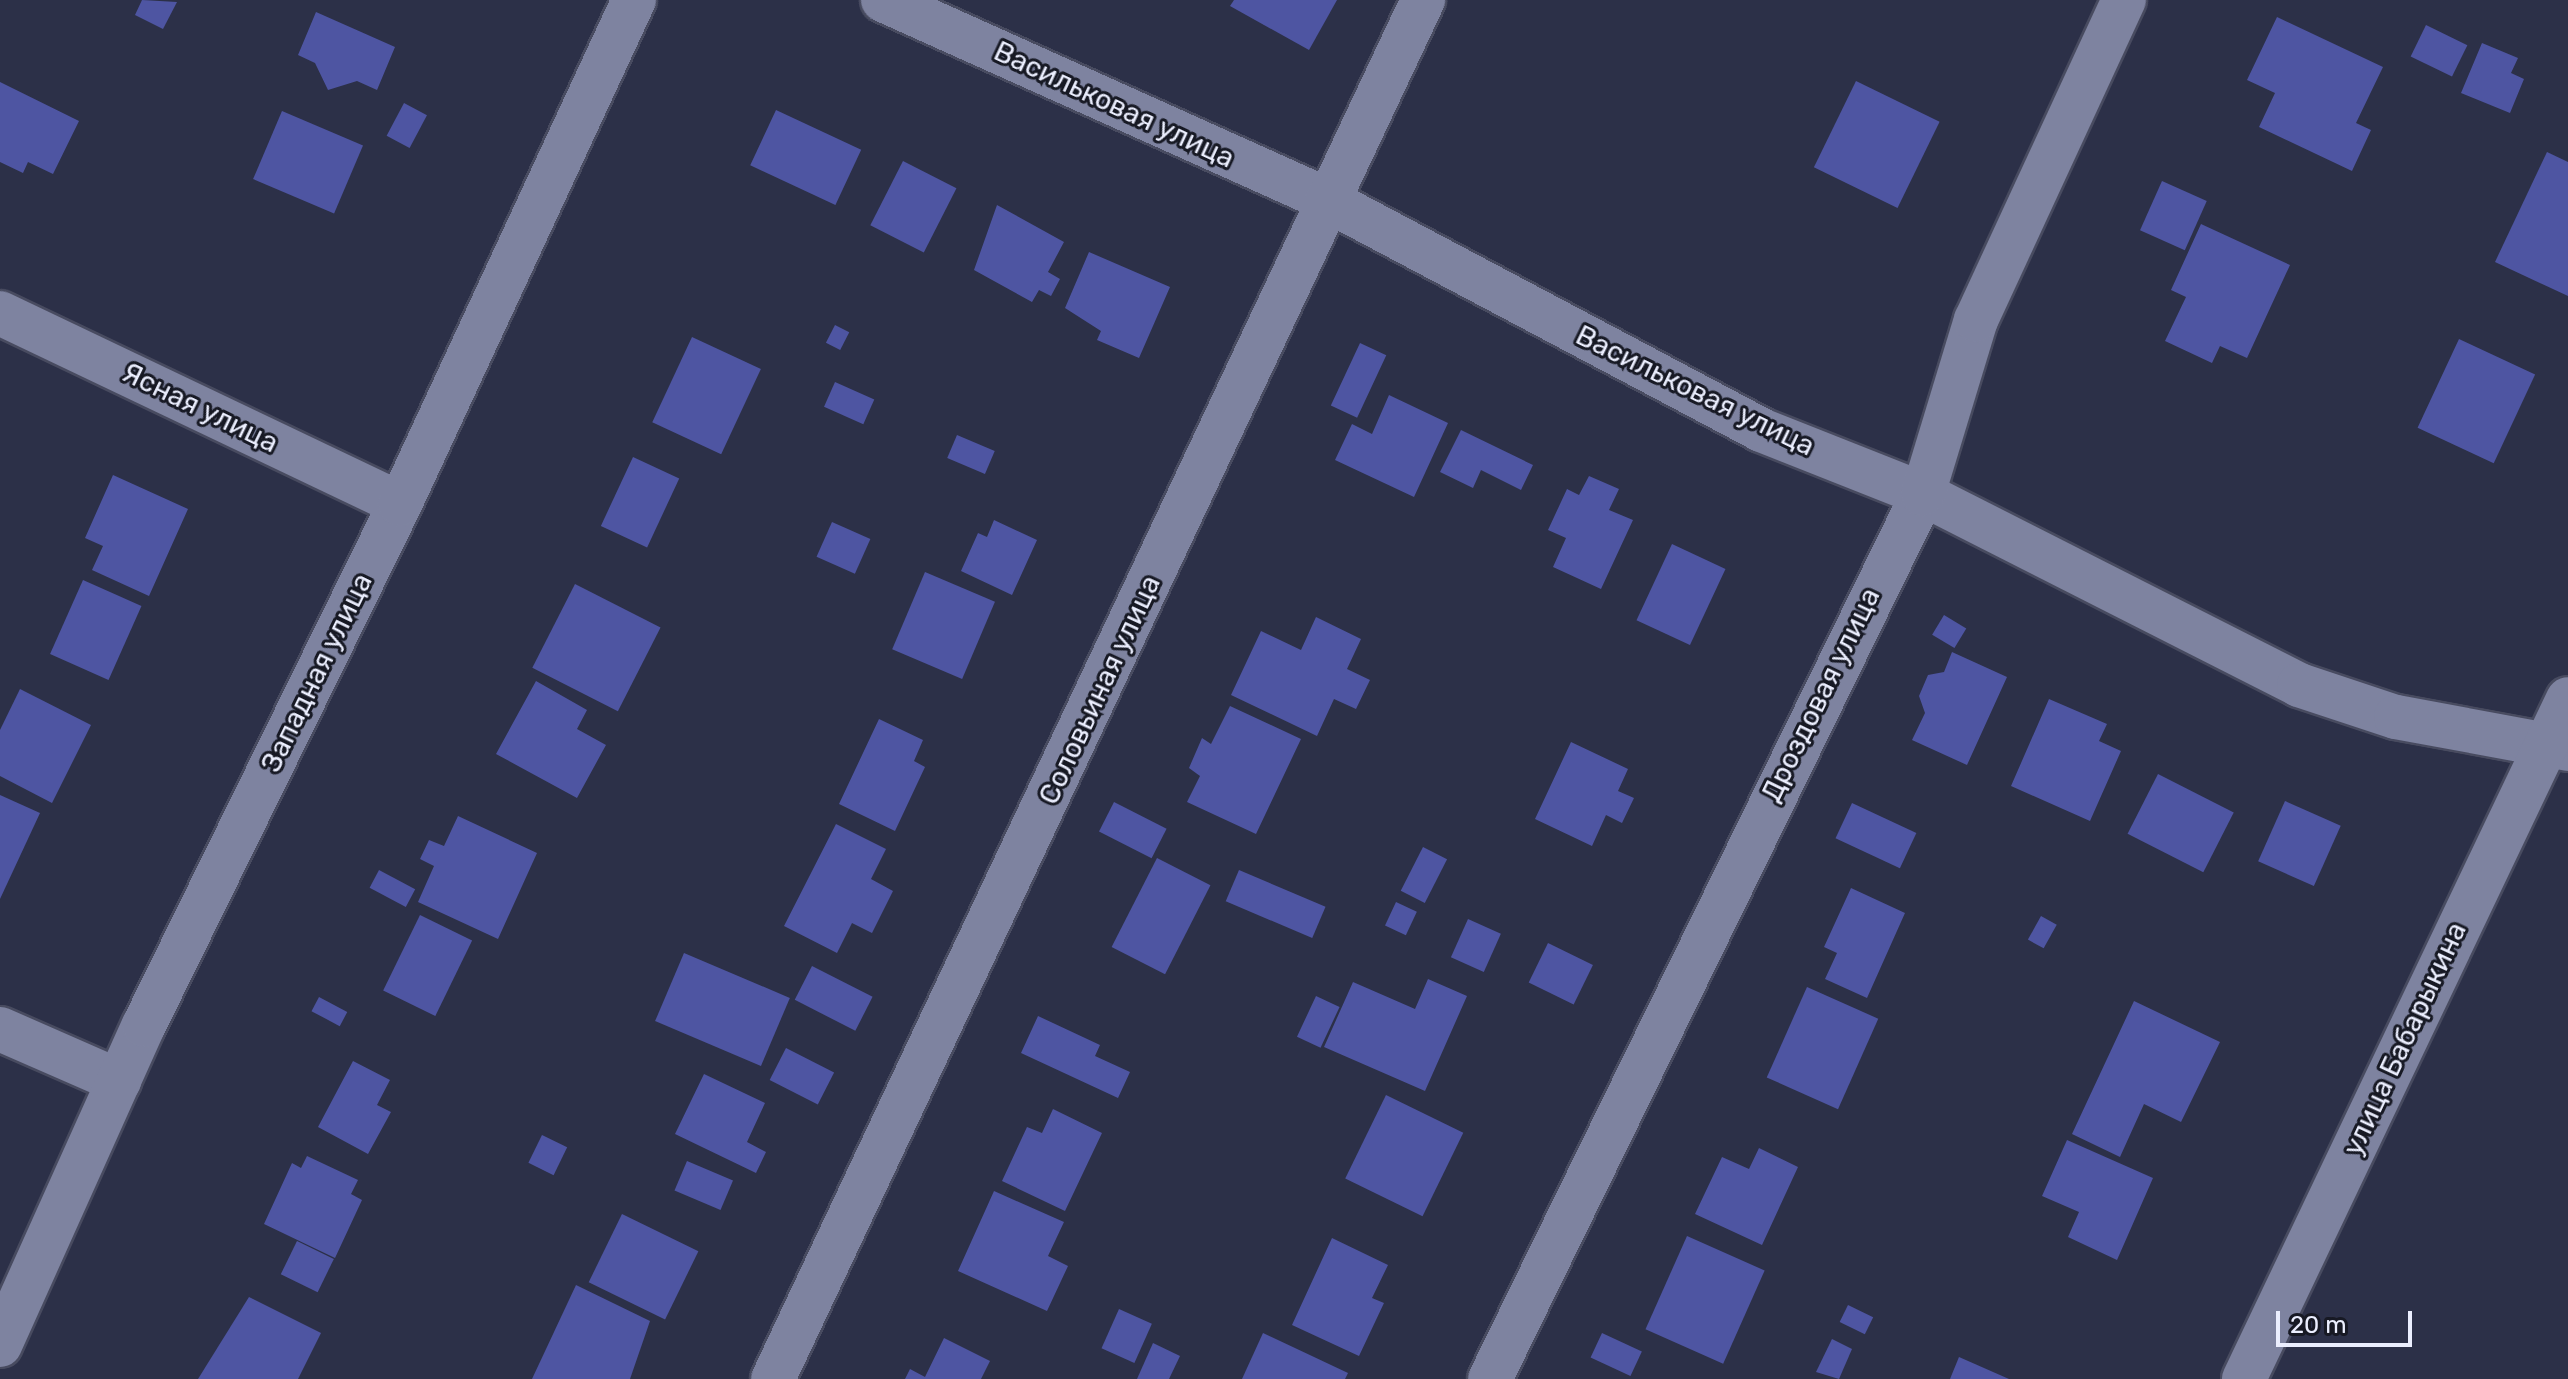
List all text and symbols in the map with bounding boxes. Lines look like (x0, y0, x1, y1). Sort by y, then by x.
street label: Васильковая улица (989, 35, 1239, 175)
street label: Васильковая улица (1570, 319, 1820, 463)
street label: Ясная улица (117, 356, 283, 460)
street label: Западная улица (254, 568, 380, 778)
street label: Соловьиная улица (1032, 570, 1168, 810)
street label: Дроздовая улица (1755, 583, 1887, 807)
street label: улица Бабарыкина (2336, 917, 2474, 1161)
scale bar (2280, 1295, 2416, 1345)
text: 20 m (2290, 1311, 2347, 1339)

